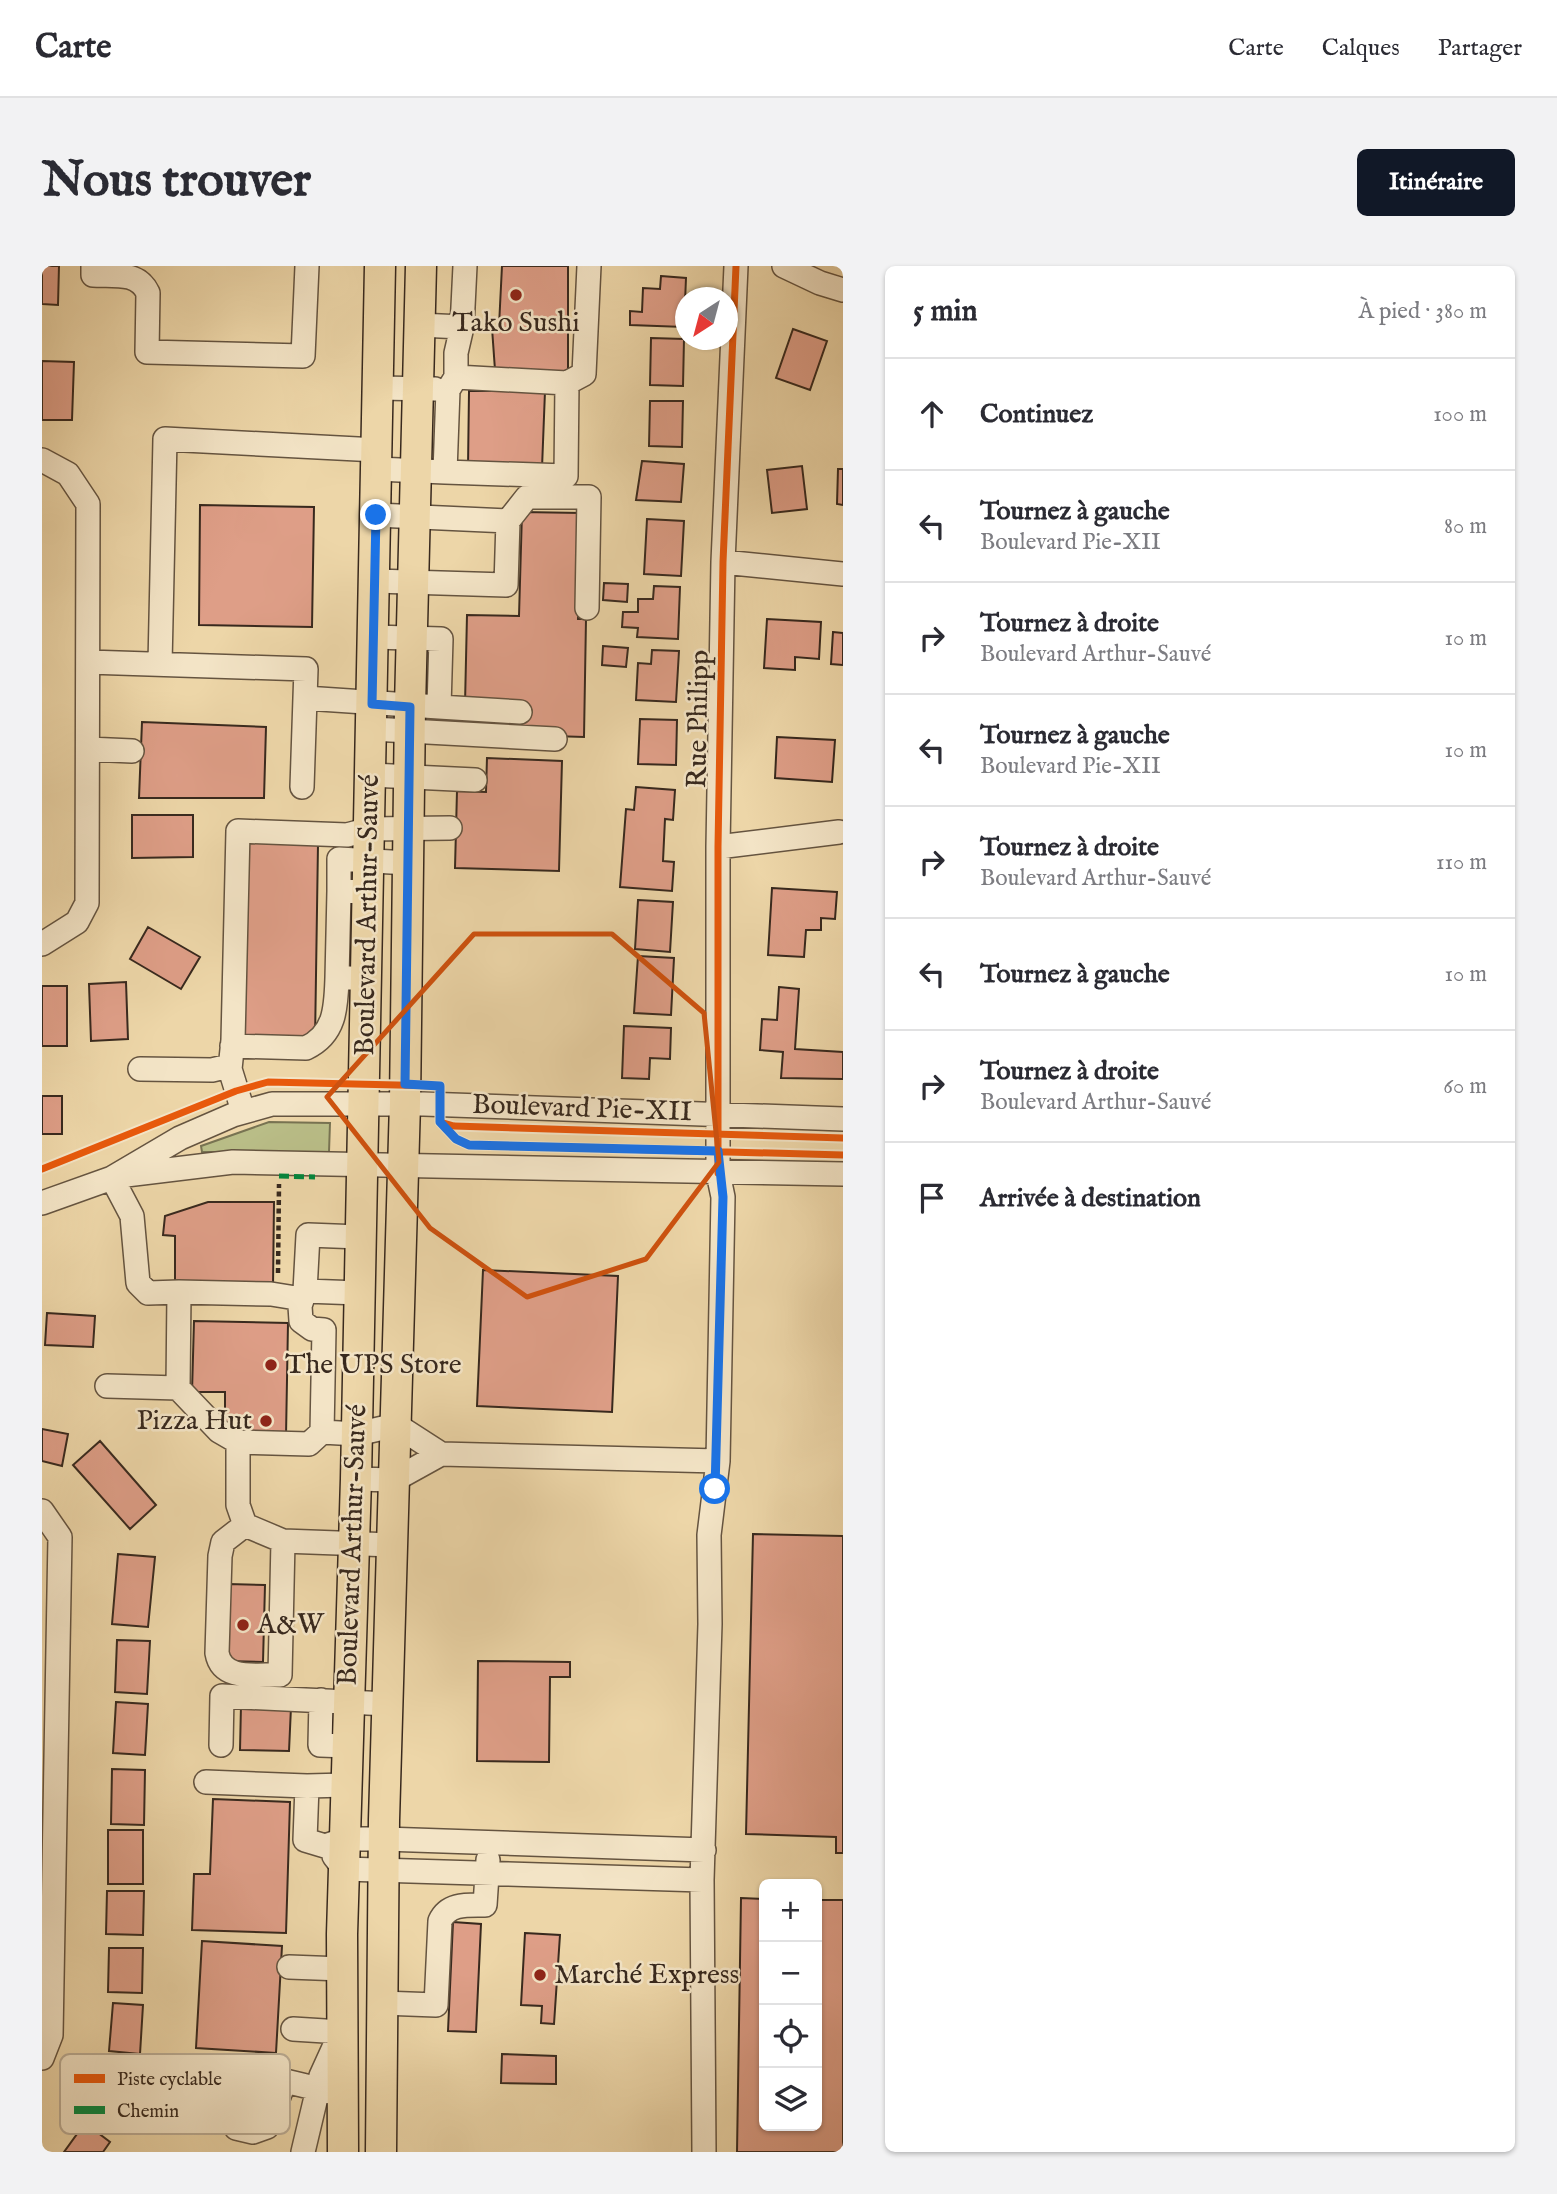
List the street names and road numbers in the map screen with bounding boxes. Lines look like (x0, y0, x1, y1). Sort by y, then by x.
street label: Rue Philipp (680, 649, 718, 789)
street label: Boulevard Arthur-Sauvé (348, 774, 388, 1056)
street label: Boulevard Pie-XII (471, 1088, 693, 1130)
street label: Boulevard Arthur-Sauvé (331, 1404, 375, 1686)

